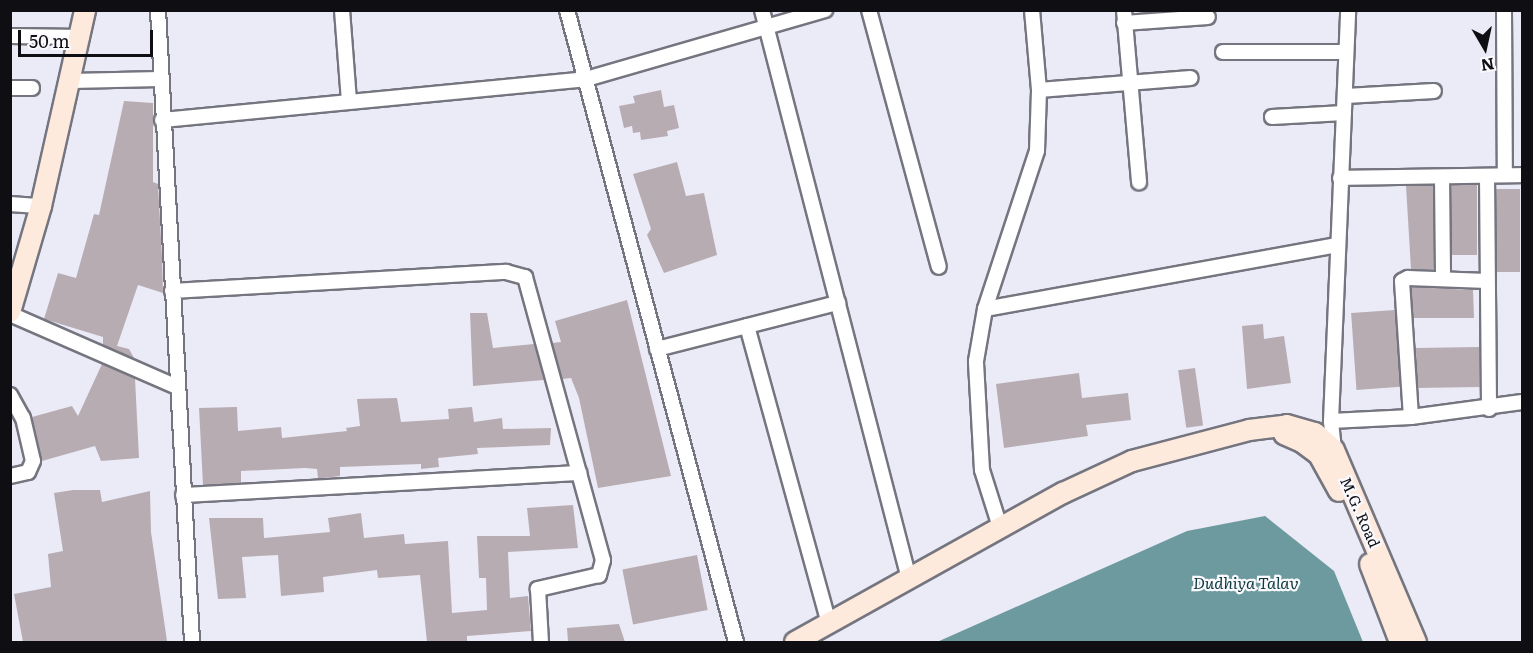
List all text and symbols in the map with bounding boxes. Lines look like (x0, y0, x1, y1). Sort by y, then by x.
scale bar (21, 18, 156, 56)
north arrow (1455, 18, 1515, 78)
text: 50 m (29, 27, 70, 54)
text: N (1479, 53, 1496, 79)
street label: M.G. Road (1337, 474, 1385, 550)
water label: Dudhiya Talav (1193, 572, 1299, 592)

